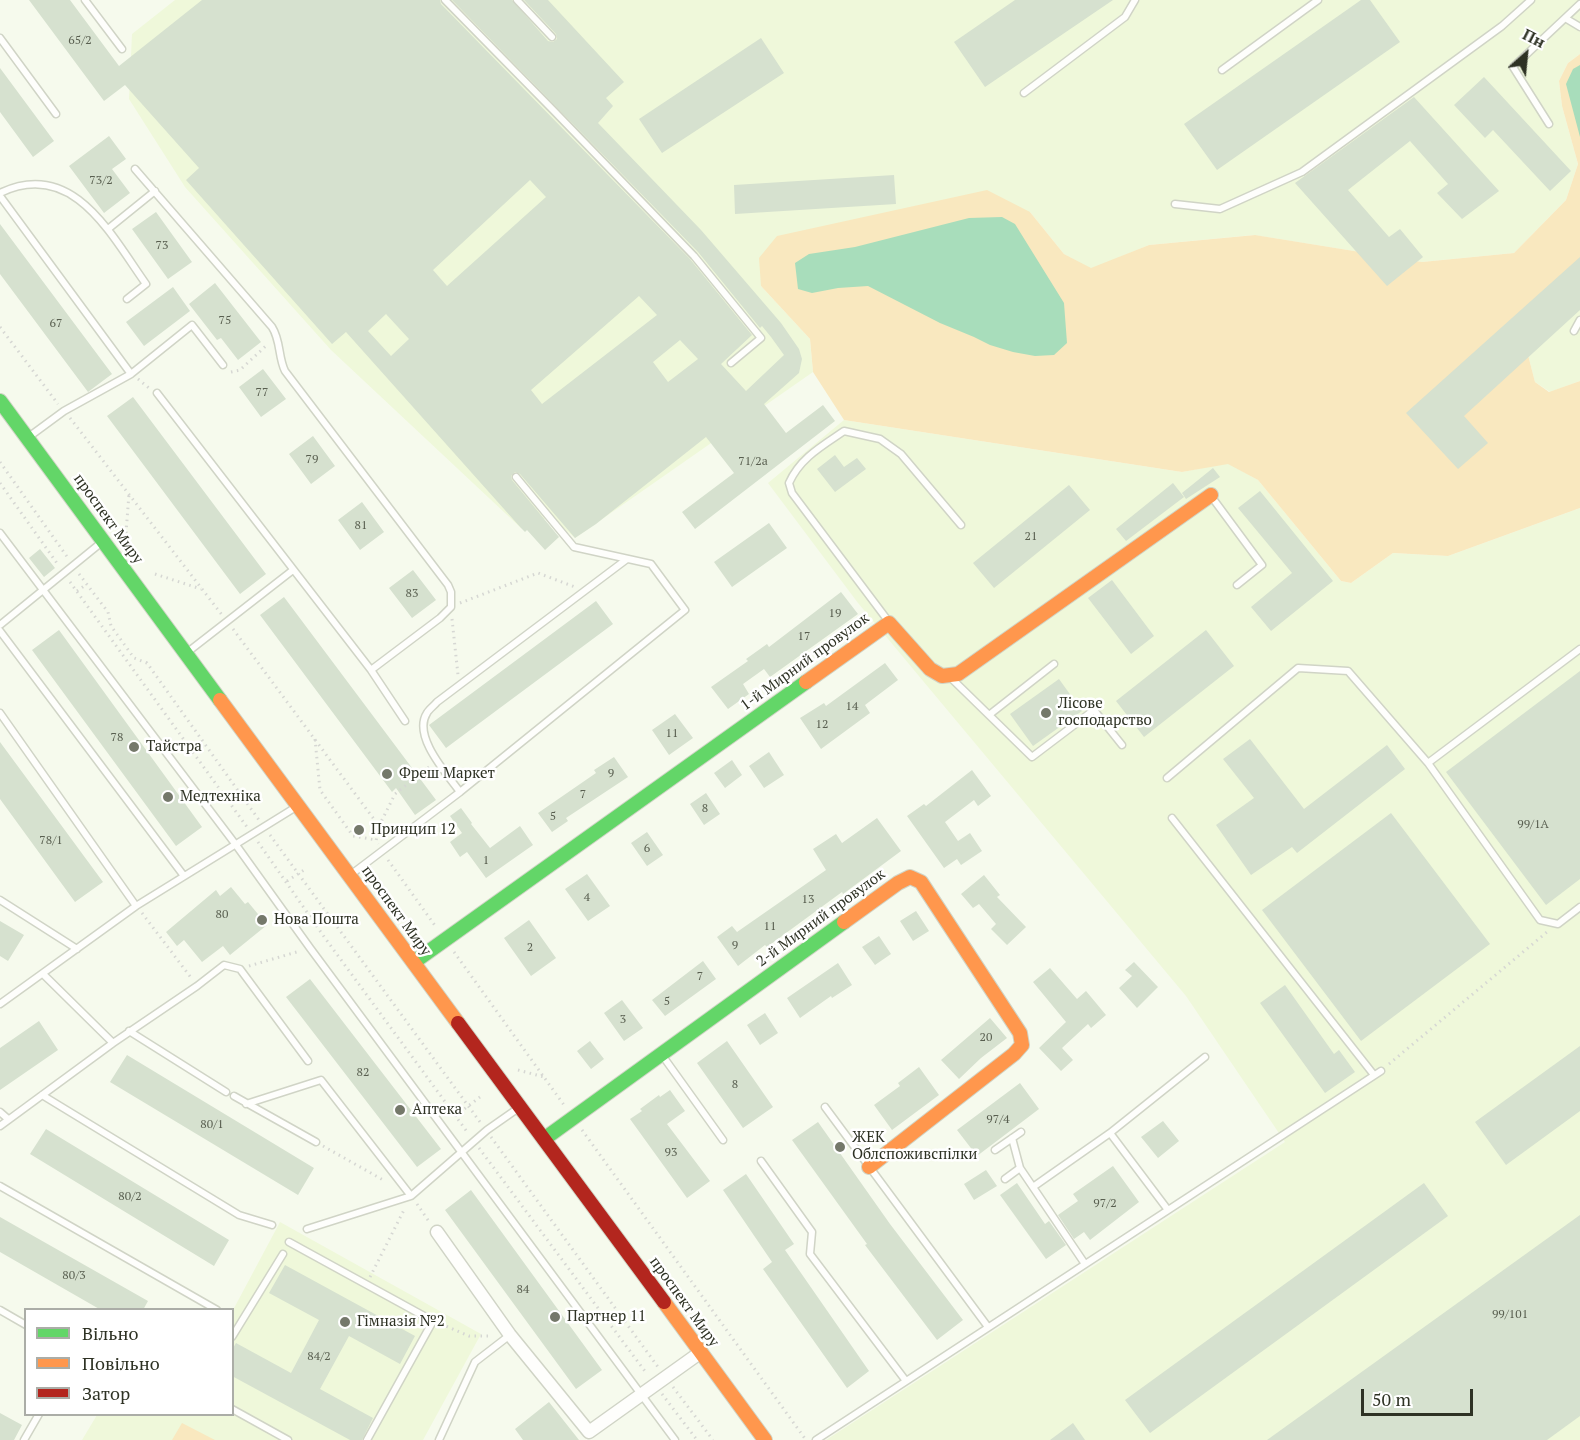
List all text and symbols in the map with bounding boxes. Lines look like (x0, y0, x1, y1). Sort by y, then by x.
text: Пн (1519, 23, 1549, 53)
north arrow (1496, 24, 1556, 84)
house number: 65/2 (68, 34, 92, 48)
house number: 73/2 (89, 174, 113, 188)
house number: 73 (156, 239, 168, 253)
house number: 75 (219, 314, 231, 328)
house number: 67 (50, 317, 62, 331)
house number: 77 (256, 386, 268, 400)
house number: 79 (306, 453, 318, 467)
house number: 71/2а (738, 455, 768, 469)
street label: проспект Миру (69, 471, 147, 567)
house number: 81 (355, 519, 367, 533)
house number: 21 (1025, 530, 1037, 544)
house number: 83 (406, 587, 418, 601)
house number: 19 (829, 607, 841, 621)
street label: 1-й Мирний провулок (737, 609, 873, 715)
house number: 17 (798, 630, 810, 644)
place label: Лісове господарство (1058, 695, 1152, 730)
house number: 14 (846, 700, 858, 714)
marker: Лісове господарство (1039, 706, 1053, 720)
house number: 12 (816, 718, 828, 732)
house number: 11 (666, 727, 678, 741)
house number: 78 (111, 731, 123, 745)
place label: Тайстра (146, 738, 202, 756)
marker: Тайстра (127, 740, 141, 754)
place label: Фреш Маркет (399, 765, 495, 783)
marker: Фреш Маркет (380, 767, 394, 781)
house number: 9 (608, 767, 614, 781)
place label: Медтехніка (180, 788, 261, 806)
house number: 7 (580, 788, 586, 802)
marker: Медтехніка (161, 790, 175, 804)
house number: 8 (702, 802, 708, 816)
house number: 5 (550, 810, 556, 824)
house number: 99/1А (1517, 818, 1549, 832)
place label: Принцип 12 (371, 821, 456, 839)
marker: Принцип 12 (352, 823, 366, 837)
house number: 78/1 (39, 834, 63, 848)
house number: 6 (644, 842, 650, 856)
house number: 1 (483, 854, 489, 868)
street label: проспект Миру (357, 863, 435, 959)
street label: 2-й Мирний провулок (753, 865, 889, 971)
house number: 4 (584, 891, 590, 905)
house number: 13 (802, 893, 814, 907)
house number: 80 (216, 908, 228, 922)
place label: Нова Пошта (274, 911, 359, 929)
marker: Нова Пошта (255, 913, 269, 927)
house number: 11 (764, 920, 776, 934)
house number: 9 (732, 939, 738, 953)
house number: 2 (527, 941, 533, 955)
house number: 7 (697, 970, 703, 984)
house number: 5 (664, 995, 670, 1009)
house number: 3 (620, 1013, 626, 1027)
house number: 20 (980, 1031, 992, 1045)
house number: 82 (357, 1066, 369, 1080)
house number: 8 (732, 1078, 738, 1092)
place label: Аптека (412, 1101, 462, 1119)
marker: Аптека (393, 1103, 407, 1117)
house number: 97/4 (986, 1113, 1010, 1127)
house number: 80/1 (200, 1118, 224, 1132)
place label: ЖЕК Облспоживспілки (852, 1129, 977, 1164)
marker: ЖЕК Облспоживспілки (833, 1140, 847, 1154)
house number: 93 (665, 1146, 677, 1160)
house number: 80/2 (118, 1190, 142, 1204)
house number: 97/2 (1093, 1197, 1117, 1211)
street label: проспект Миру (645, 1254, 723, 1350)
house number: 80/3 (62, 1269, 86, 1283)
house number: 84 (517, 1283, 529, 1297)
legend (24, 1308, 234, 1416)
place label: Партнер 11 (567, 1308, 646, 1326)
house number: 99/101 (1492, 1308, 1528, 1322)
marker: Партнер 11 (548, 1310, 562, 1324)
place label: Гімназія №2 (357, 1313, 445, 1331)
marker: Гімназія №2 (338, 1315, 352, 1329)
text: Вільно (82, 1321, 138, 1345)
house number: 84/2 (307, 1350, 331, 1364)
text: Повільно (82, 1351, 160, 1375)
scale bar (1364, 1377, 1476, 1415)
text: Затор (82, 1381, 130, 1405)
text: 50 m (1372, 1387, 1411, 1411)

